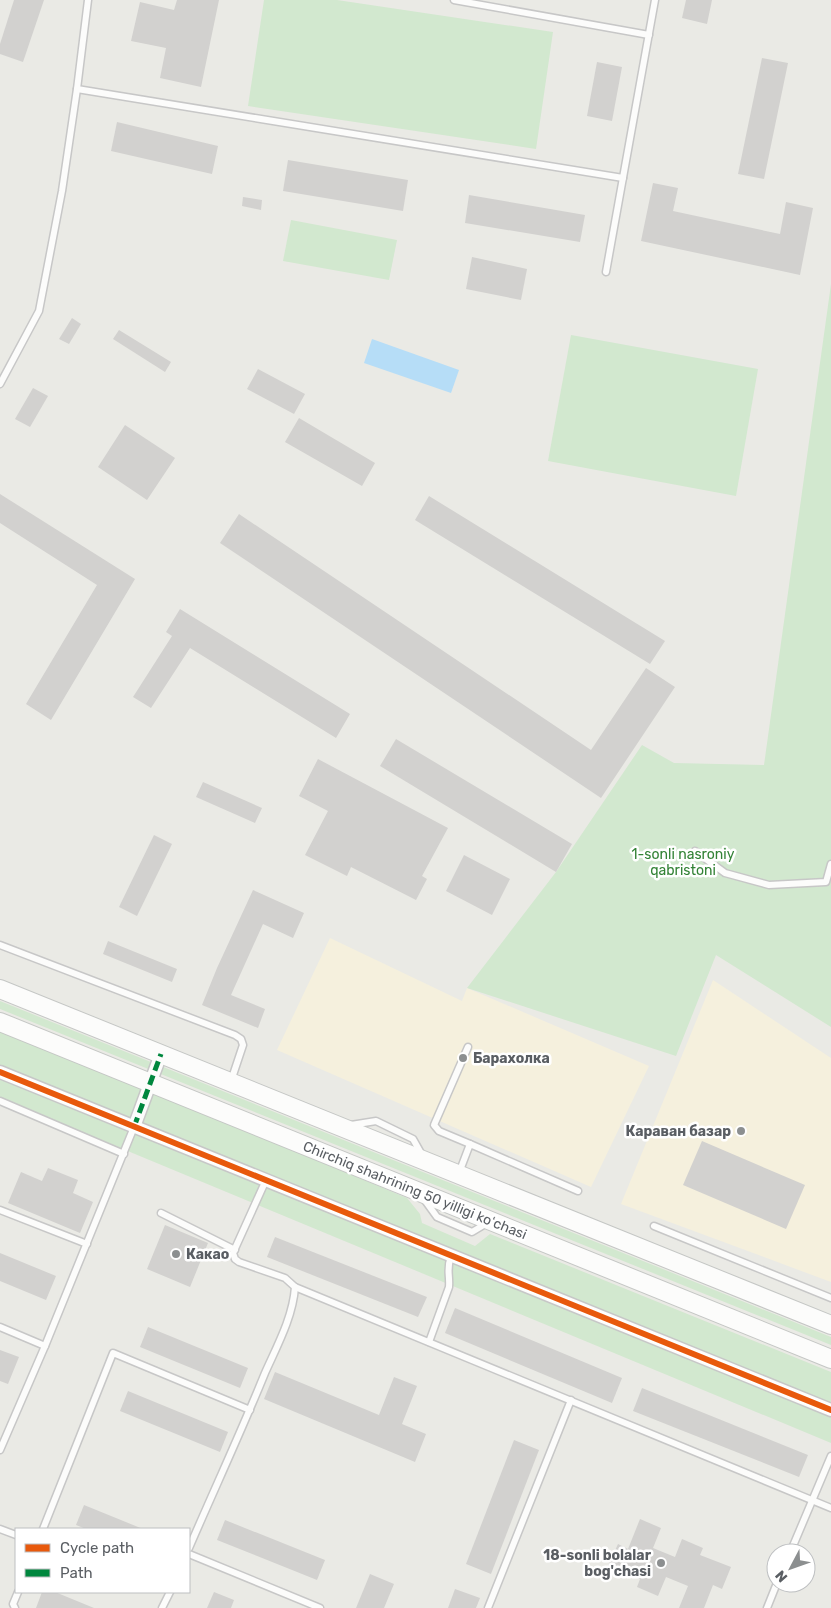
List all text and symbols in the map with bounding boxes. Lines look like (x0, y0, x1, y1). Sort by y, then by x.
park label: 1-sonli nasroniy qabristoni (632, 846, 735, 879)
place label: Барахолка (473, 1050, 550, 1067)
marker: Барахолка (457, 1052, 469, 1064)
place label: Караван базар (625, 1123, 731, 1140)
marker: Караван базар (735, 1125, 747, 1137)
street label: Chirchiq shahrining 50 yilligi koʻchasi (300, 1138, 529, 1243)
place label: Какао (186, 1246, 229, 1263)
marker: Какао (170, 1248, 182, 1260)
legend (15, 1528, 190, 1593)
text: Cycle path (60, 1539, 134, 1557)
north arrow (766, 1543, 816, 1593)
place label: 18-sonli bolalar bog'chasi (543, 1547, 652, 1580)
marker: 18-sonli bolalar bog'chasi (655, 1557, 667, 1569)
text: Path (60, 1564, 93, 1582)
text: N (772, 1567, 791, 1586)

